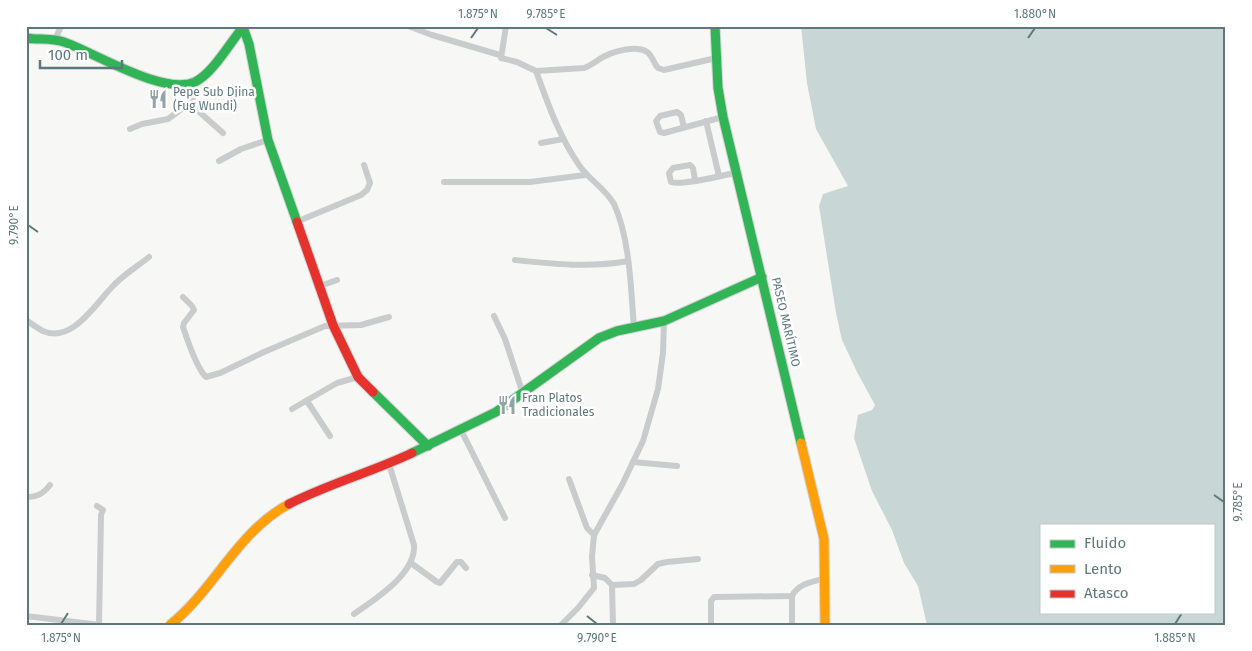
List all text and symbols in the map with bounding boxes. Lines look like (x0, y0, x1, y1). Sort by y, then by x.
text: 1.875°N (458, 7, 498, 21)
text: 9.785°E (526, 7, 566, 21)
text: 1.880°N (1014, 7, 1056, 21)
scale bar (40, 38, 122, 70)
text: 100 m (48, 46, 88, 64)
place label: Pepe Sub Djina (Fug Wundi) (173, 85, 255, 113)
restaurant icon: Pepe Sub Djina (Fug Wundi) (147, 88, 169, 110)
text: 9.790°E (7, 205, 21, 245)
street label: PASEO MARÍTIMO (769, 276, 804, 368)
place label: Fran Platos Tradicionales (522, 391, 595, 419)
restaurant icon: Fran Platos Tradicionales (496, 394, 518, 416)
text: 9.785°E (1231, 482, 1245, 522)
legend (1040, 524, 1214, 614)
text: Fluido (1084, 534, 1126, 552)
text: Lento (1084, 560, 1122, 578)
text: Atasco (1084, 584, 1129, 602)
text: 1.875°N (41, 631, 81, 645)
text: 9.790°E (577, 631, 617, 645)
text: 1.885°N (1154, 631, 1196, 645)

